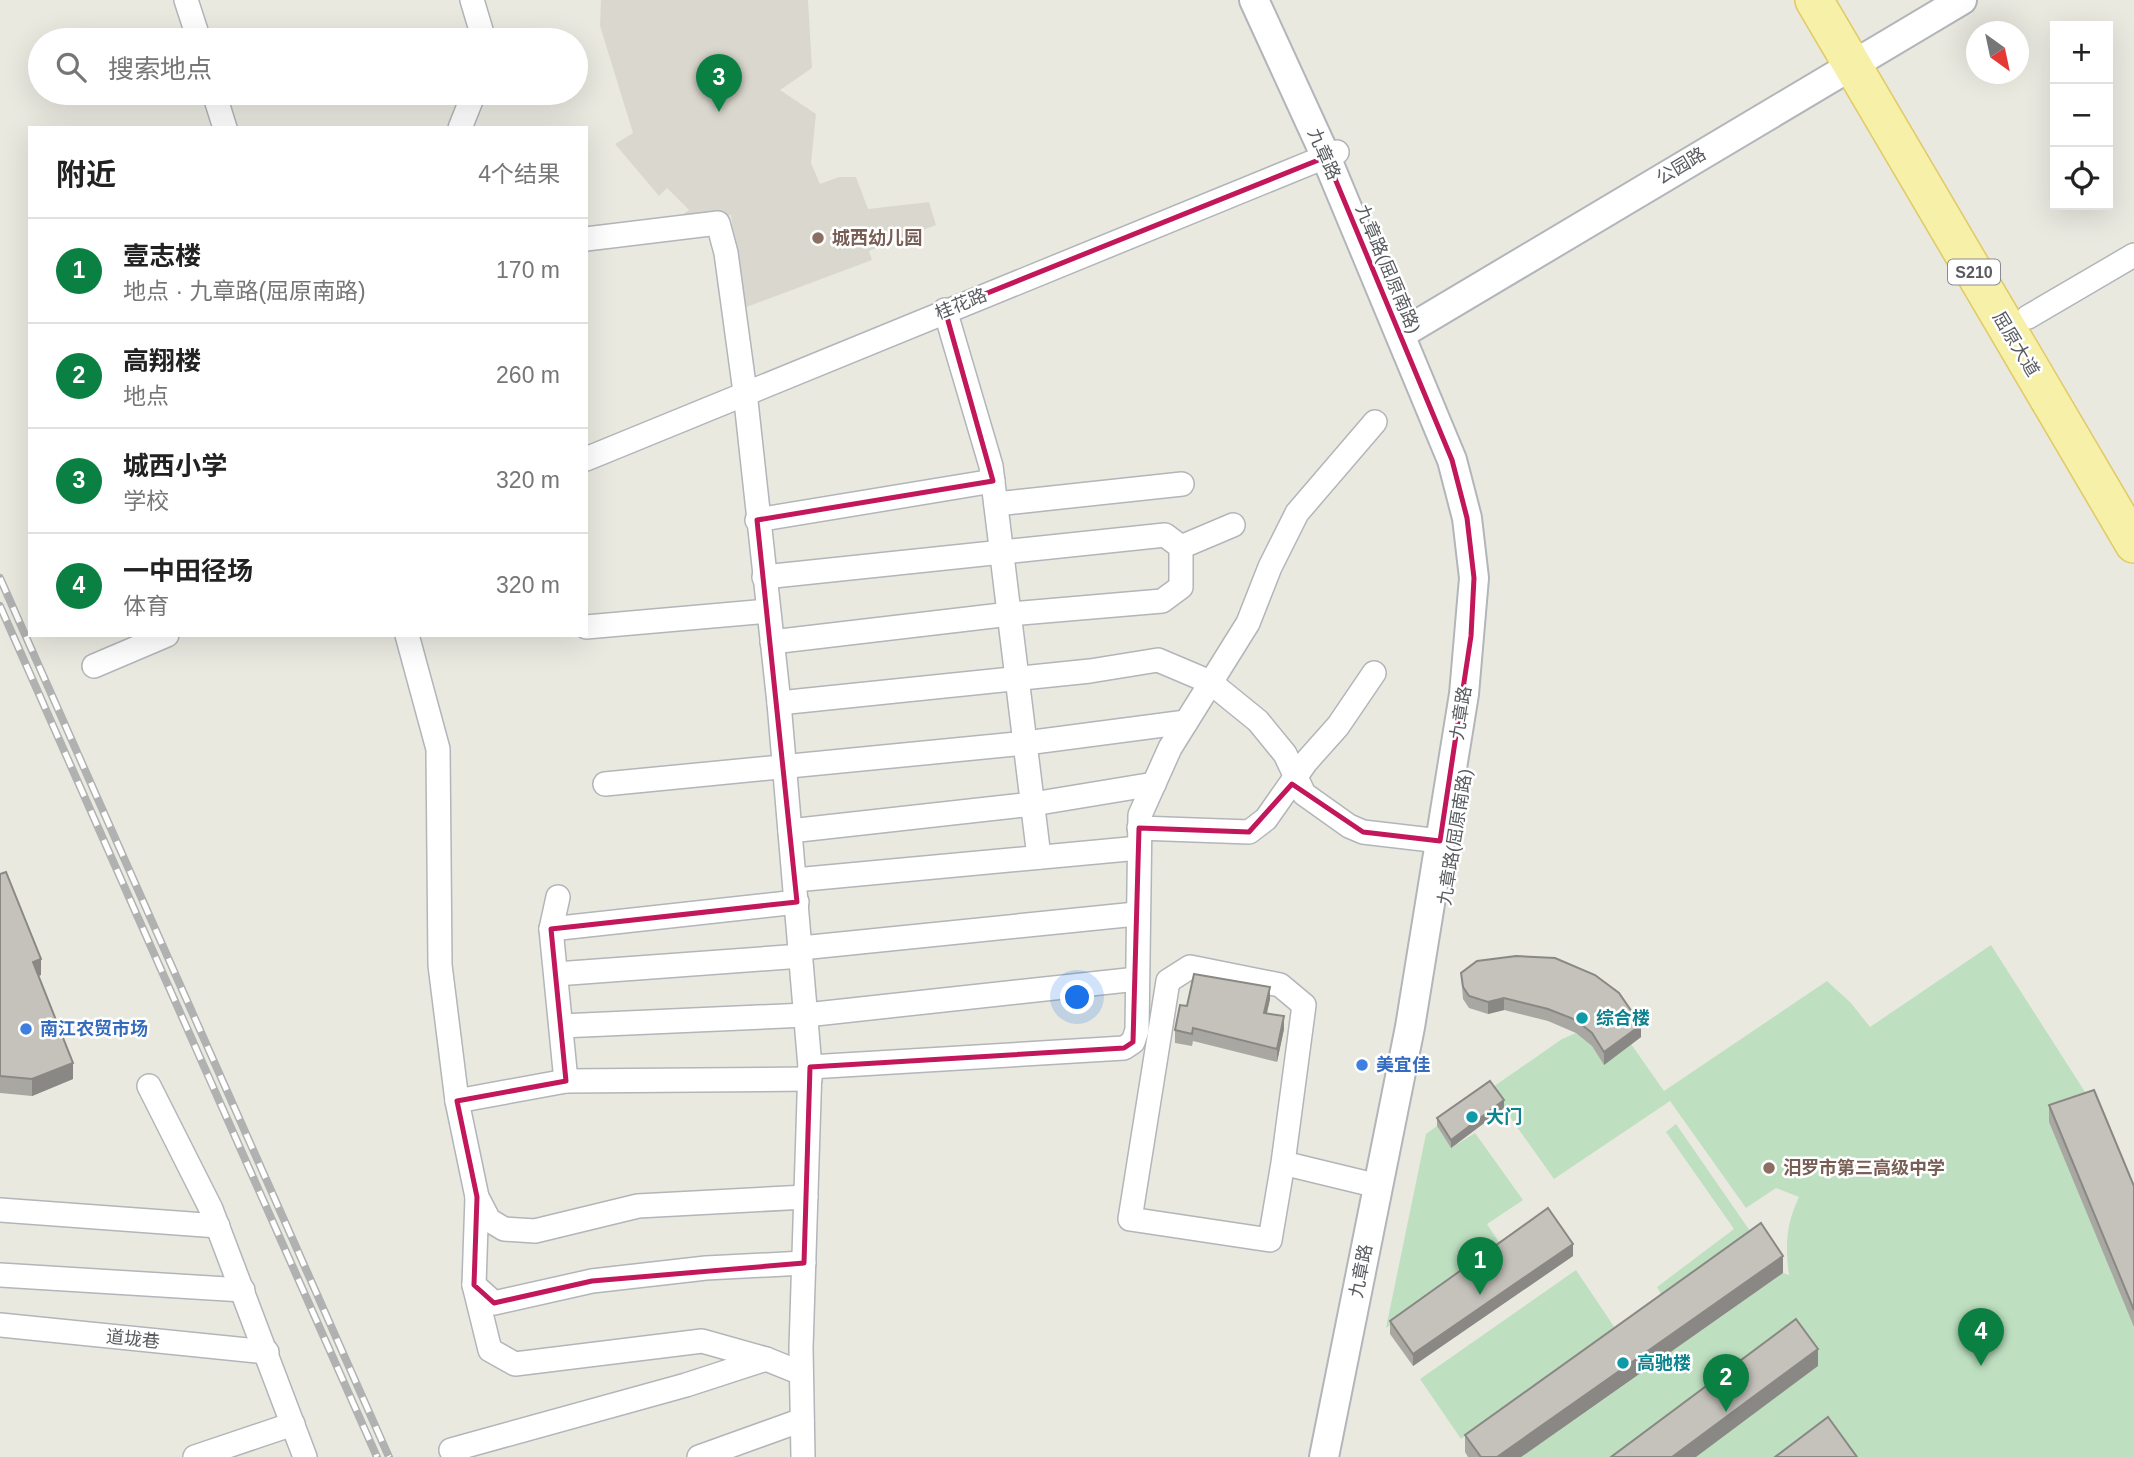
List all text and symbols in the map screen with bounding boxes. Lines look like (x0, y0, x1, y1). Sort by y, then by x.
north arrow (1966, 21, 2029, 84)
map controls (2050, 21, 2113, 210)
button: + (2050, 21, 2113, 84)
search box (28, 28, 588, 105)
icon: search (52, 48, 90, 86)
text: 搜索地点 (108, 54, 212, 84)
pin: 3 (696, 54, 742, 112)
button: − (2050, 84, 2113, 147)
street label: 九章路 (1304, 125, 1344, 183)
street label: 公园路 (1653, 144, 1709, 188)
button: locate (2050, 147, 2113, 210)
text: 附近 (56, 158, 116, 191)
text: 4个结果 (478, 161, 560, 187)
street label: 九章路(屈原南路) (1352, 202, 1424, 336)
place label: 城西幼儿园 (832, 228, 922, 248)
marker: 城西幼儿园 (810, 230, 826, 246)
text: 壹志楼 (123, 241, 201, 271)
text: 1 (73, 257, 85, 283)
text: 170 m (496, 257, 560, 283)
road number: S210 (1948, 260, 2000, 284)
text: 地点 · 九章路(屈原南路) (123, 278, 366, 304)
street label: 桂花路 (932, 285, 990, 323)
street label: 屈原大道 (1989, 308, 2043, 380)
text: 高翔楼 (123, 346, 201, 376)
text: 2 (73, 362, 85, 388)
text: 260 m (496, 362, 560, 388)
text: 地点 (123, 383, 169, 409)
text: 城西小学 (123, 451, 227, 481)
text: 3 (73, 467, 85, 493)
text: 320 m (496, 467, 560, 493)
text: 学校 (123, 488, 169, 514)
text: 一中田径场 (123, 556, 253, 586)
text: 4 (73, 572, 85, 598)
text: 320 m (496, 572, 560, 598)
text: 体育 (123, 593, 169, 619)
street label: 九章路 (1447, 685, 1475, 741)
street label: 九章路(屈原南路) (1434, 767, 1476, 907)
your location (1060, 980, 1094, 1014)
place label: 综合楼 (1596, 1008, 1650, 1028)
marker: 综合楼 (1574, 1010, 1590, 1026)
place label: 南江农贸市场 (40, 1019, 148, 1039)
marker: 南江农贸市场 (18, 1021, 34, 1037)
place label: 美宜佳 (1376, 1055, 1430, 1075)
marker: 美宜佳 (1354, 1057, 1370, 1073)
place label: 大门 (1486, 1107, 1522, 1127)
marker: 大门 (1464, 1109, 1480, 1125)
place label: 汨罗市第三高级中学 (1783, 1158, 1945, 1178)
marker: 汨罗市第三高级中学 (1761, 1160, 1777, 1176)
pin: 1 (1457, 1237, 1503, 1295)
street label: 九章路 (1346, 1243, 1376, 1299)
pin: 4 (1958, 1308, 2004, 1366)
street label: 道垅巷 (105, 1326, 161, 1352)
place label: 高驰楼 (1637, 1353, 1691, 1373)
pin: 2 (1703, 1354, 1749, 1412)
marker: 高驰楼 (1615, 1355, 1631, 1371)

